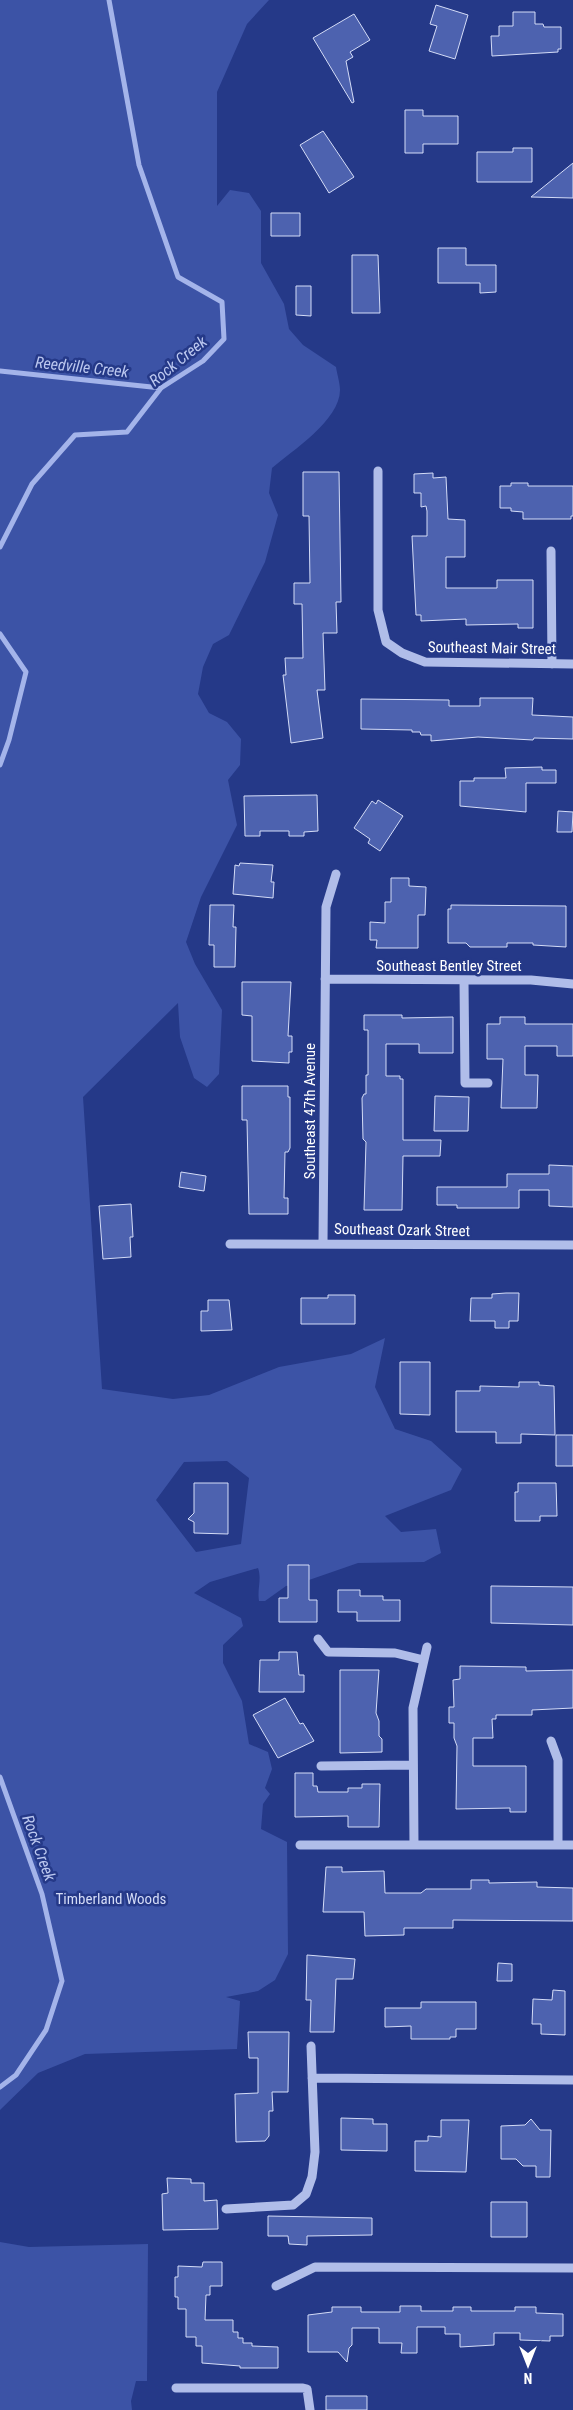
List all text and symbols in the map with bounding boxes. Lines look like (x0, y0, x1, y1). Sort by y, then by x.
water label: Rock Creek (145, 331, 211, 390)
water label: Reedville Creek (34, 353, 131, 381)
street label: Southeast Mair Street (428, 638, 556, 658)
street label: Southeast Bentley Street (376, 957, 522, 975)
street label: Southeast 47th Avenue (301, 1043, 319, 1179)
street label: Southeast Ozark Street (334, 1220, 470, 1240)
water label: Rock Creek (18, 1812, 60, 1884)
park label: Timberland Woods (56, 1890, 167, 1908)
north arrow (503, 2340, 553, 2390)
text: N (524, 2370, 532, 2386)

